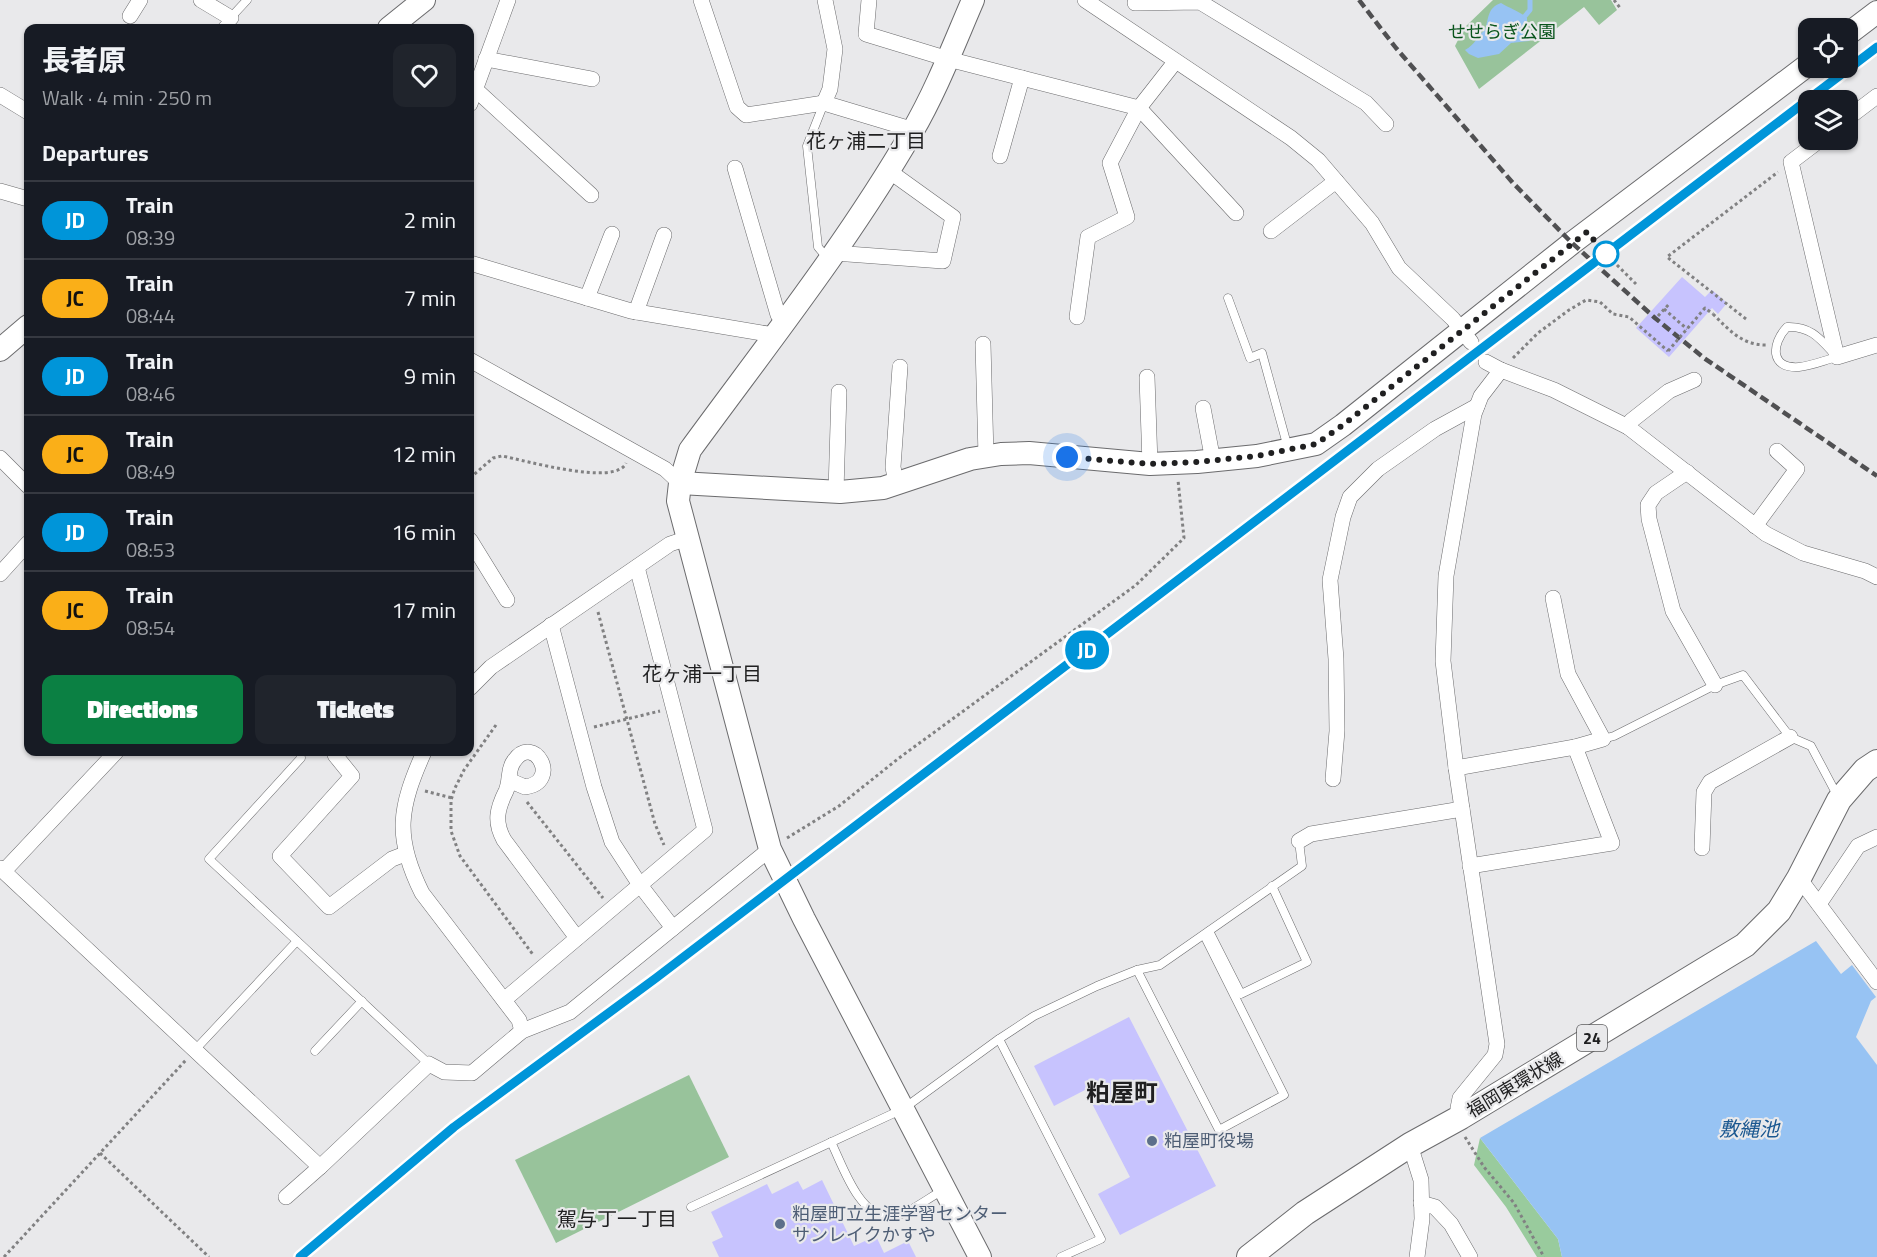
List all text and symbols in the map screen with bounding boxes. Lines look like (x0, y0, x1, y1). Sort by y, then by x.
park label: せせらぎ公園 (1448, 18, 1556, 45)
map controls (1798, 18, 1858, 150)
button: locate (1798, 18, 1858, 78)
text: 長者原 (42, 38, 126, 81)
button: heart (393, 44, 456, 107)
text: Walk · 4 min · 250 m (42, 82, 212, 113)
button: layers (1798, 90, 1858, 150)
district label: 花ヶ浦二丁目 (806, 125, 926, 156)
text: Departures (42, 136, 149, 170)
text: Train (126, 188, 174, 222)
text: 2 min (404, 203, 456, 237)
text: JD (65, 204, 85, 236)
text: 08:39 (126, 222, 175, 253)
unlabelled marker (1593, 241, 1619, 267)
text: Train (126, 266, 174, 300)
text: 7 min (404, 281, 456, 315)
text: JC (66, 282, 84, 314)
text: 08:44 (126, 300, 175, 331)
text: Train (126, 344, 174, 378)
text: 9 min (404, 359, 456, 393)
text: JD (65, 360, 85, 392)
text: 08:46 (126, 378, 175, 409)
text: Train (126, 422, 174, 456)
text: 12 min (391, 437, 456, 471)
text: JC (66, 438, 84, 470)
your location (1052, 442, 1082, 472)
text: 08:49 (126, 456, 175, 487)
text: Train (126, 500, 174, 534)
text: 16 min (391, 515, 456, 549)
text: JD (65, 516, 85, 548)
text: 08:53 (126, 534, 175, 565)
text: Train (126, 578, 174, 612)
text: 17 min (391, 593, 456, 627)
text: JC (66, 594, 84, 626)
text: 08:54 (126, 612, 175, 643)
line badge: JD (1060, 630, 1114, 670)
text: JD (1077, 634, 1097, 666)
district label: 花ヶ浦一丁目 (642, 658, 762, 689)
button: Directions (42, 675, 243, 744)
button: Tickets (255, 675, 456, 744)
road number: 24 (1577, 1025, 1607, 1051)
street label: 福岡東環状線 (1462, 1045, 1568, 1124)
district label: 粕屋町 (1086, 1074, 1158, 1110)
water label: 敷縄池 (1719, 1113, 1781, 1144)
place label: 粕屋町役場 (1164, 1127, 1254, 1154)
marker: 粕屋町役場 (1145, 1134, 1159, 1148)
place label: 粕屋町立生涯学習センター サンレイクかすや (792, 1200, 1008, 1248)
district label: 駕与丁一丁目 (557, 1203, 677, 1234)
marker: 粕屋町立生涯学習センター サンレイクかすや (773, 1217, 787, 1231)

